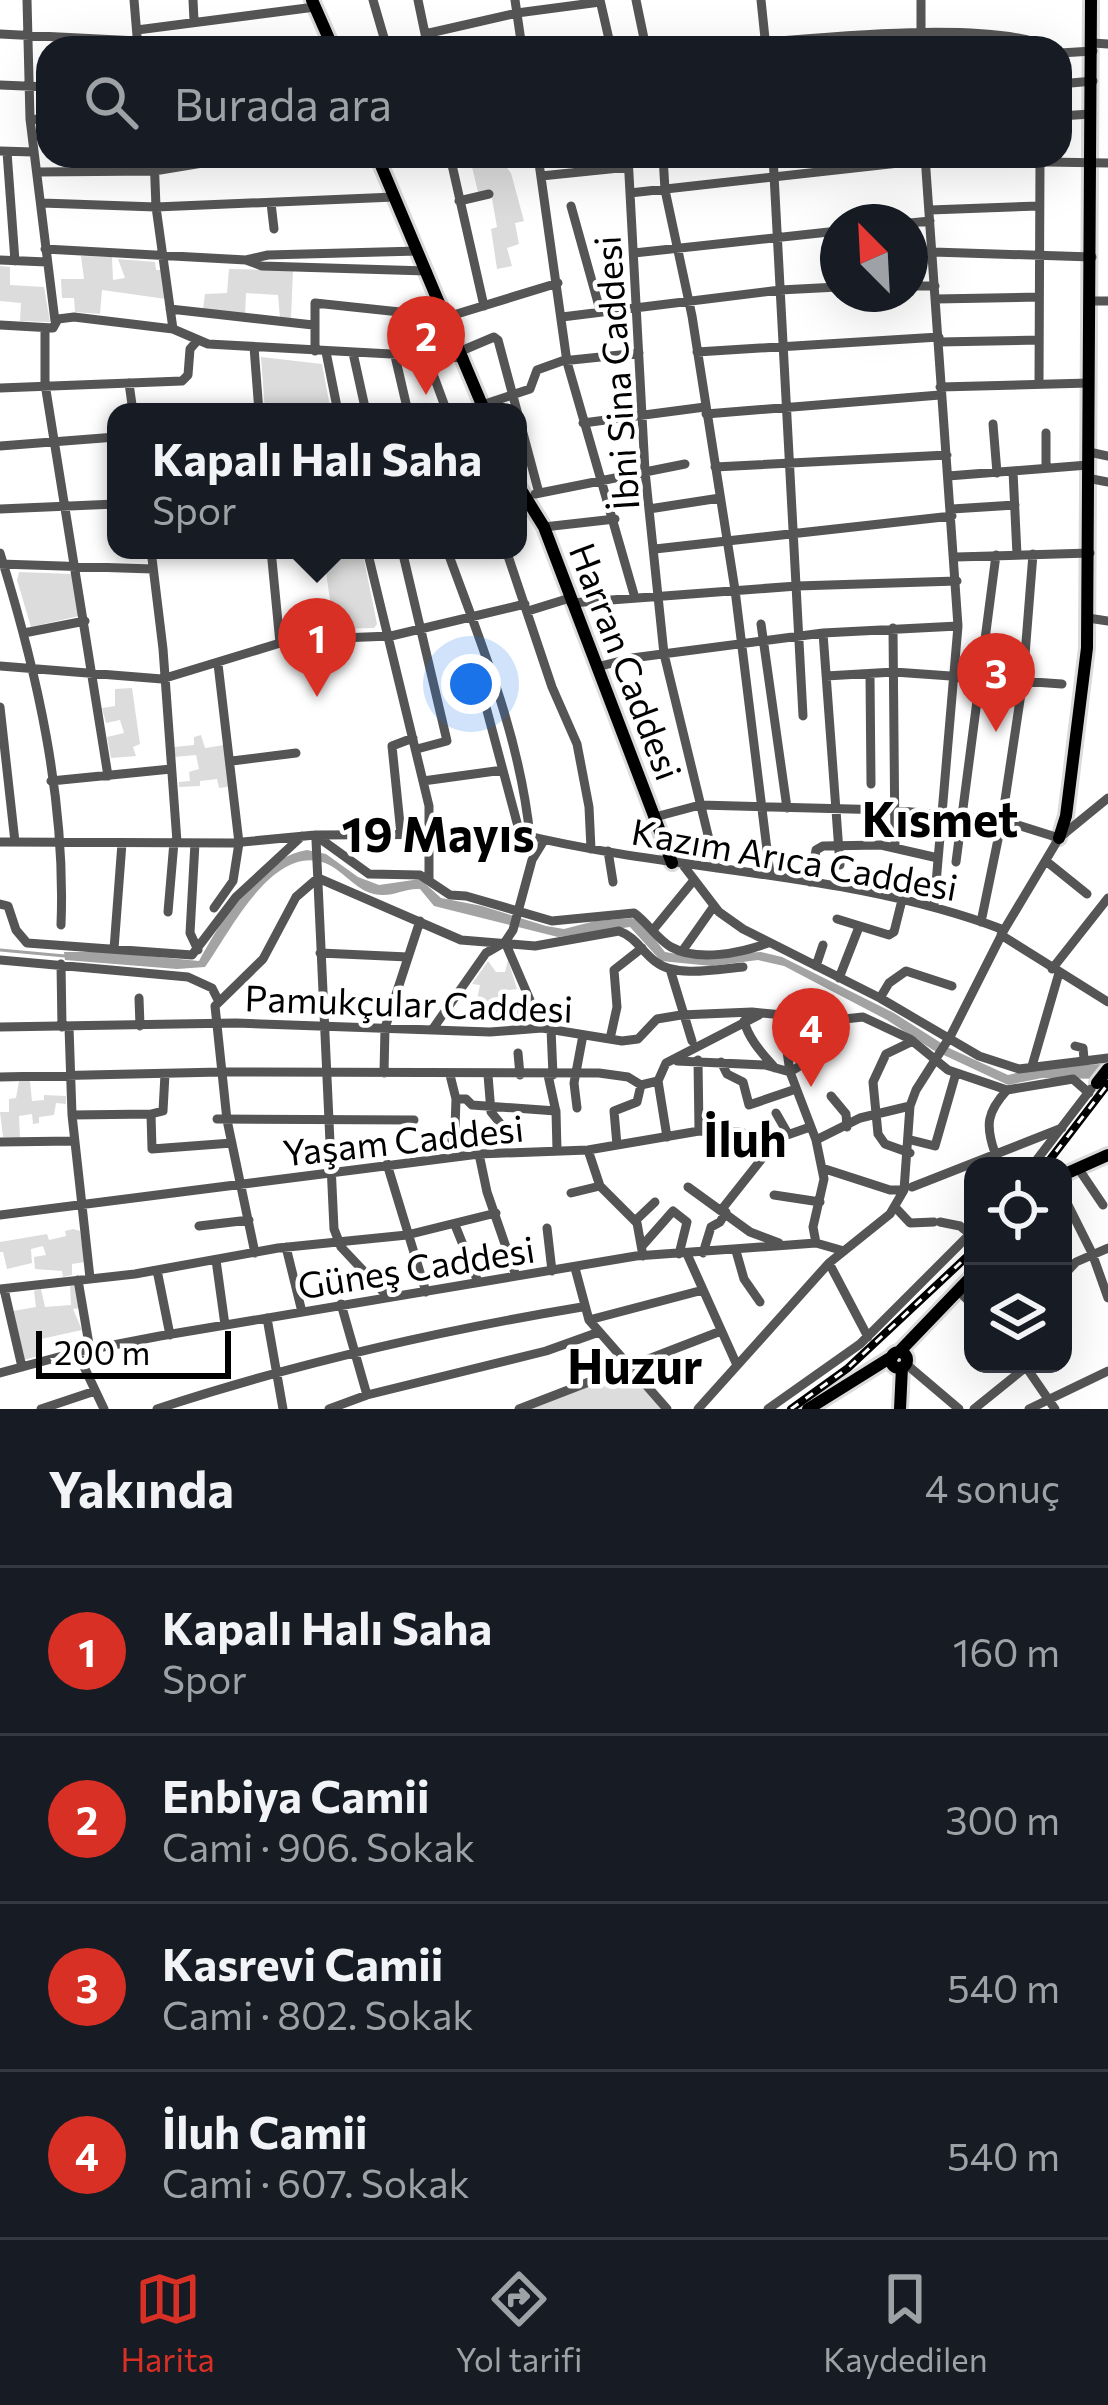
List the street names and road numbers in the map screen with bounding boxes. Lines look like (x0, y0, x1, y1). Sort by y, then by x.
street label: İbni Sina Caddesi (583, 235, 647, 511)
street label: Harran Caddesi (562, 536, 692, 786)
street label: Kazım Arıca Caddesi (629, 808, 961, 908)
street label: Pamukçular Caddesi (244, 974, 574, 1030)
street label: Yaşam Caddesi (280, 1104, 526, 1174)
street label: Güneş Caddesi (294, 1226, 538, 1306)

